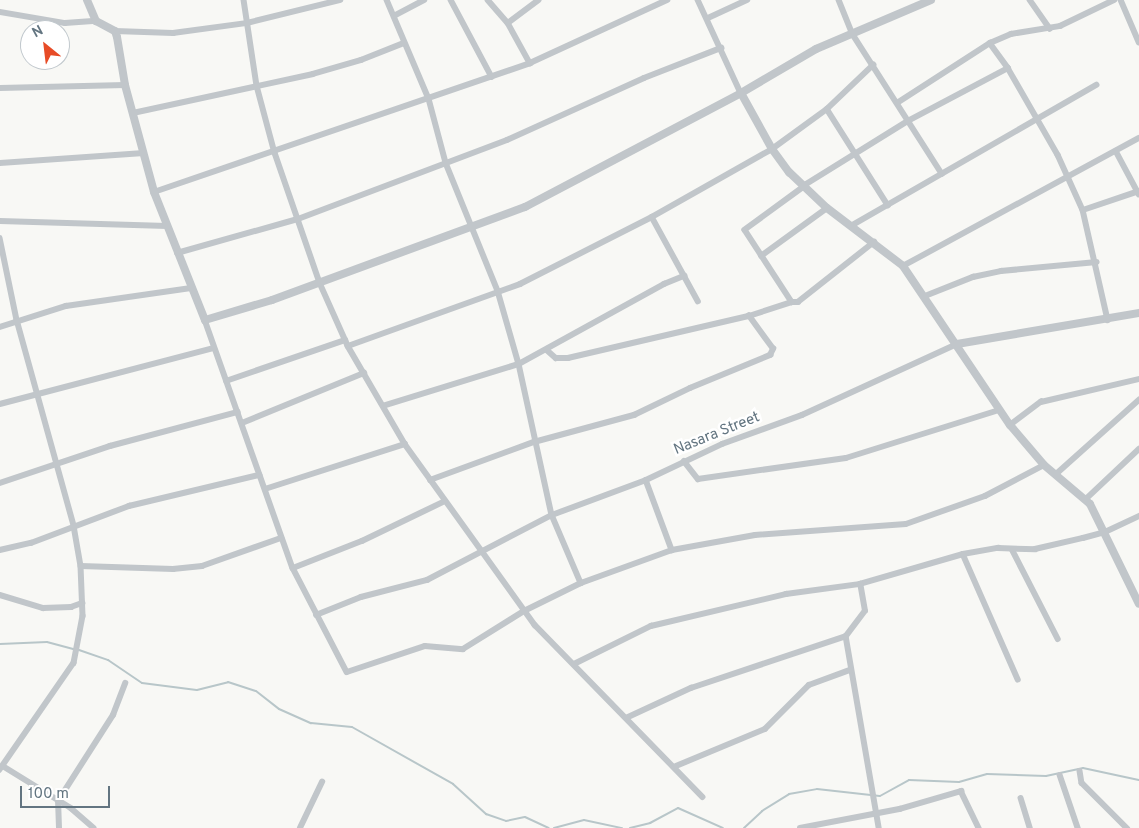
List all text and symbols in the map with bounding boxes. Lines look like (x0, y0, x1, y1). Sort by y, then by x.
north arrow (20, 20, 70, 70)
text: N (29, 22, 46, 42)
street label: Nasara Street (671, 409, 763, 459)
scale bar (22, 776, 112, 808)
text: 100 m (28, 785, 69, 804)

